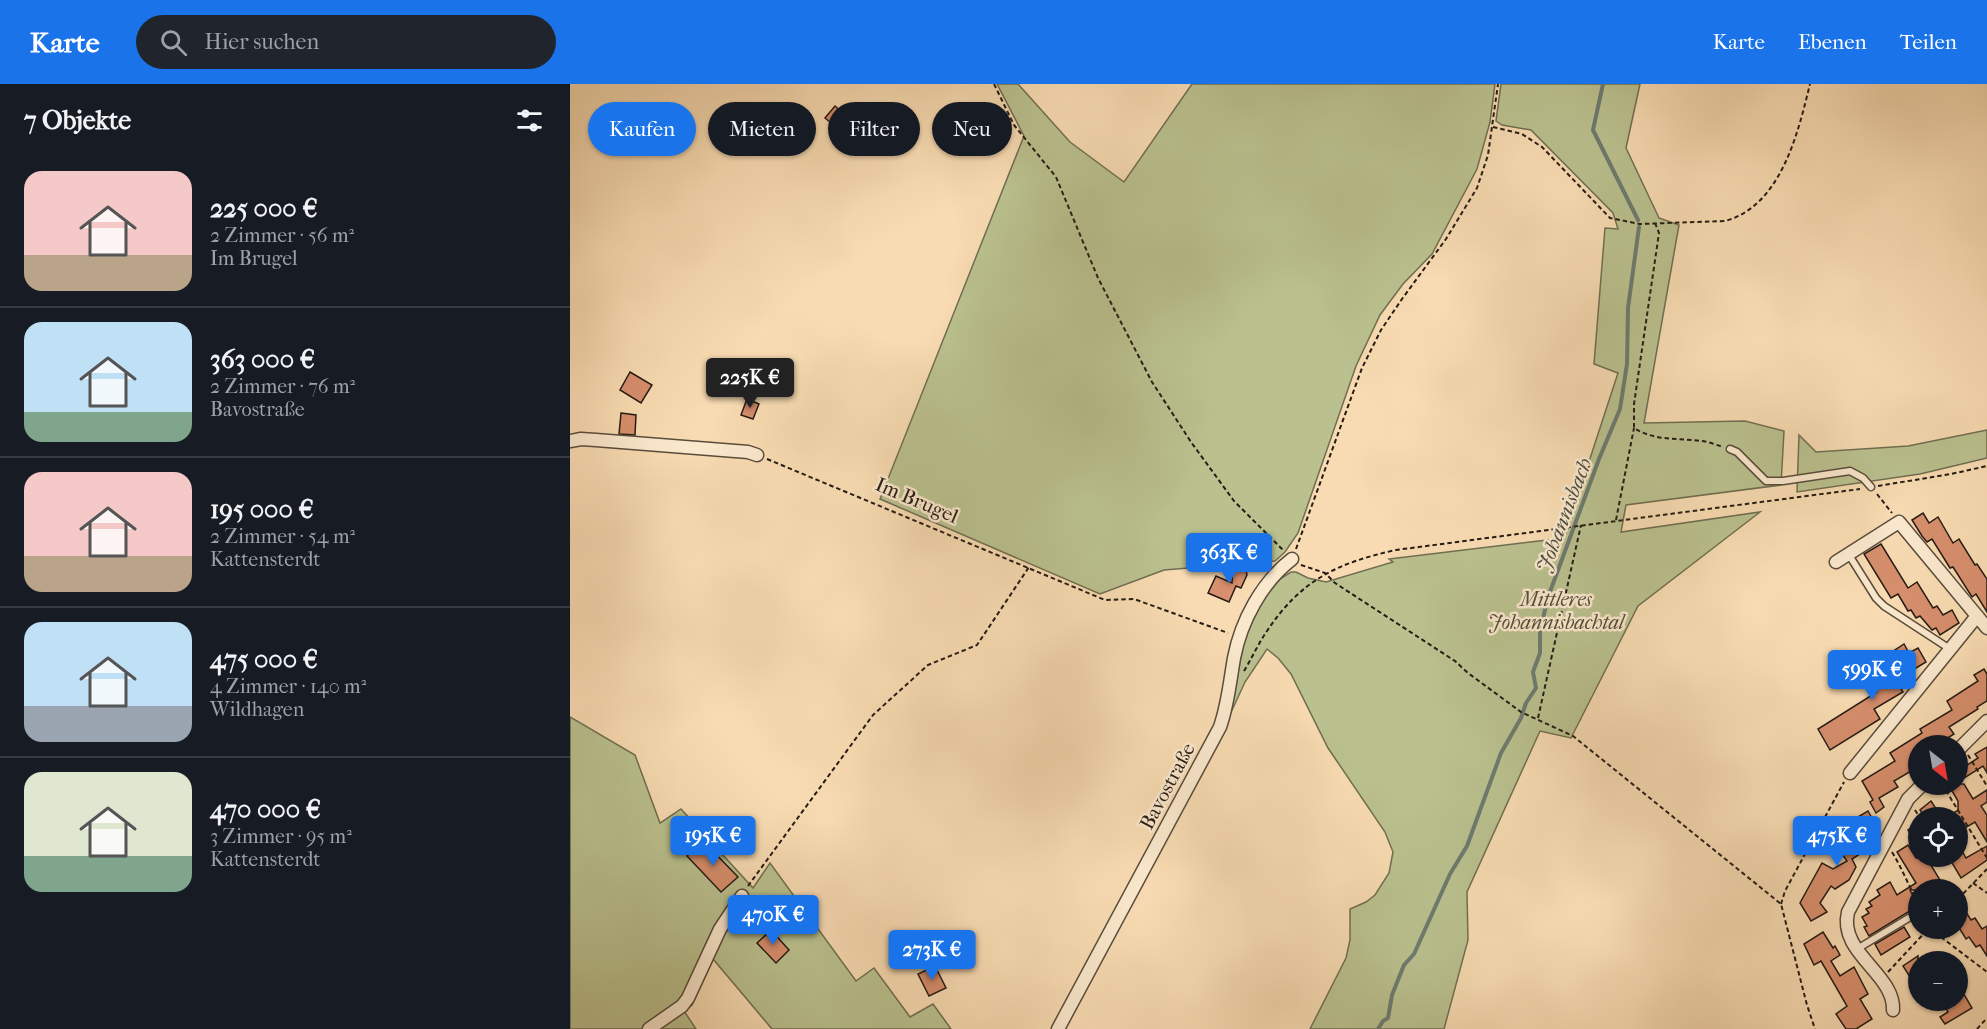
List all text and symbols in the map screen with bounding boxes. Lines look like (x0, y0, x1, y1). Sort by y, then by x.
search box (136, 15, 556, 69)
text: Karte (30, 26, 100, 59)
icon: search (157, 26, 190, 59)
text: Hier suchen (205, 29, 319, 55)
text: Karte (1713, 30, 1765, 54)
text: Ebenen (1798, 30, 1867, 54)
text: Teilen (1900, 30, 1957, 54)
chip: Kaufen (588, 102, 696, 156)
chip: Mieten (708, 102, 816, 156)
chip: Filter (828, 102, 920, 156)
chip: Neu (932, 102, 1012, 156)
icon: filters (513, 104, 546, 137)
text: 7 Objekte (24, 105, 131, 136)
text: 225 000 € (210, 193, 318, 224)
icon: home (72, 195, 144, 267)
text: 2 Zimmer · 56 m² (210, 224, 354, 247)
text: Im Brugel (210, 247, 298, 270)
text: 363 000 € (210, 344, 315, 375)
icon: home (72, 346, 144, 418)
pin: 225K € (701, 358, 799, 409)
text: 225K € (720, 366, 780, 389)
text: 2 Zimmer · 76 m² (210, 375, 355, 398)
text: Bavostraße (210, 398, 305, 421)
water label: Johannisbach (1531, 454, 1597, 575)
street label: Im Brugel (872, 473, 962, 528)
text: 195 000 € (210, 494, 314, 525)
icon: home (72, 496, 144, 568)
text: 2 Zimmer · 54 m² (210, 525, 355, 548)
pin: 363K € (1180, 533, 1278, 584)
text: 363K € (1200, 541, 1258, 564)
text: Kattensterdt (210, 548, 321, 571)
park label: Mittleres Johannisbachtal (1488, 588, 1626, 634)
text: 475 000 € (210, 644, 318, 675)
icon: home (72, 646, 144, 718)
pin: 599K € (1823, 650, 1921, 701)
text: 599K € (1842, 658, 1902, 681)
text: 4 Zimmer · 140 m² (210, 675, 366, 698)
text: Wildhagen (210, 698, 304, 721)
north arrow (1908, 735, 1968, 795)
map controls (1908, 735, 1968, 1011)
street label: Bavostraße (1135, 739, 1200, 833)
text: 470 000 € (210, 794, 321, 825)
icon: home (72, 796, 144, 868)
button: locate (1908, 807, 1968, 867)
pin: 195K € (664, 816, 762, 867)
pin: 475K € (1788, 816, 1886, 867)
text: 195K € (685, 824, 741, 847)
text: 475K € (1807, 824, 1867, 847)
text: 3 Zimmer · 95 m² (210, 825, 352, 848)
text: Kattensterdt (210, 848, 321, 871)
button: + (1908, 879, 1968, 939)
pin: 470K € (724, 895, 822, 946)
text: 470K € (742, 903, 804, 926)
pin: 273K € (883, 930, 981, 981)
text: 273K € (903, 938, 961, 961)
button: − (1908, 951, 1968, 1011)

